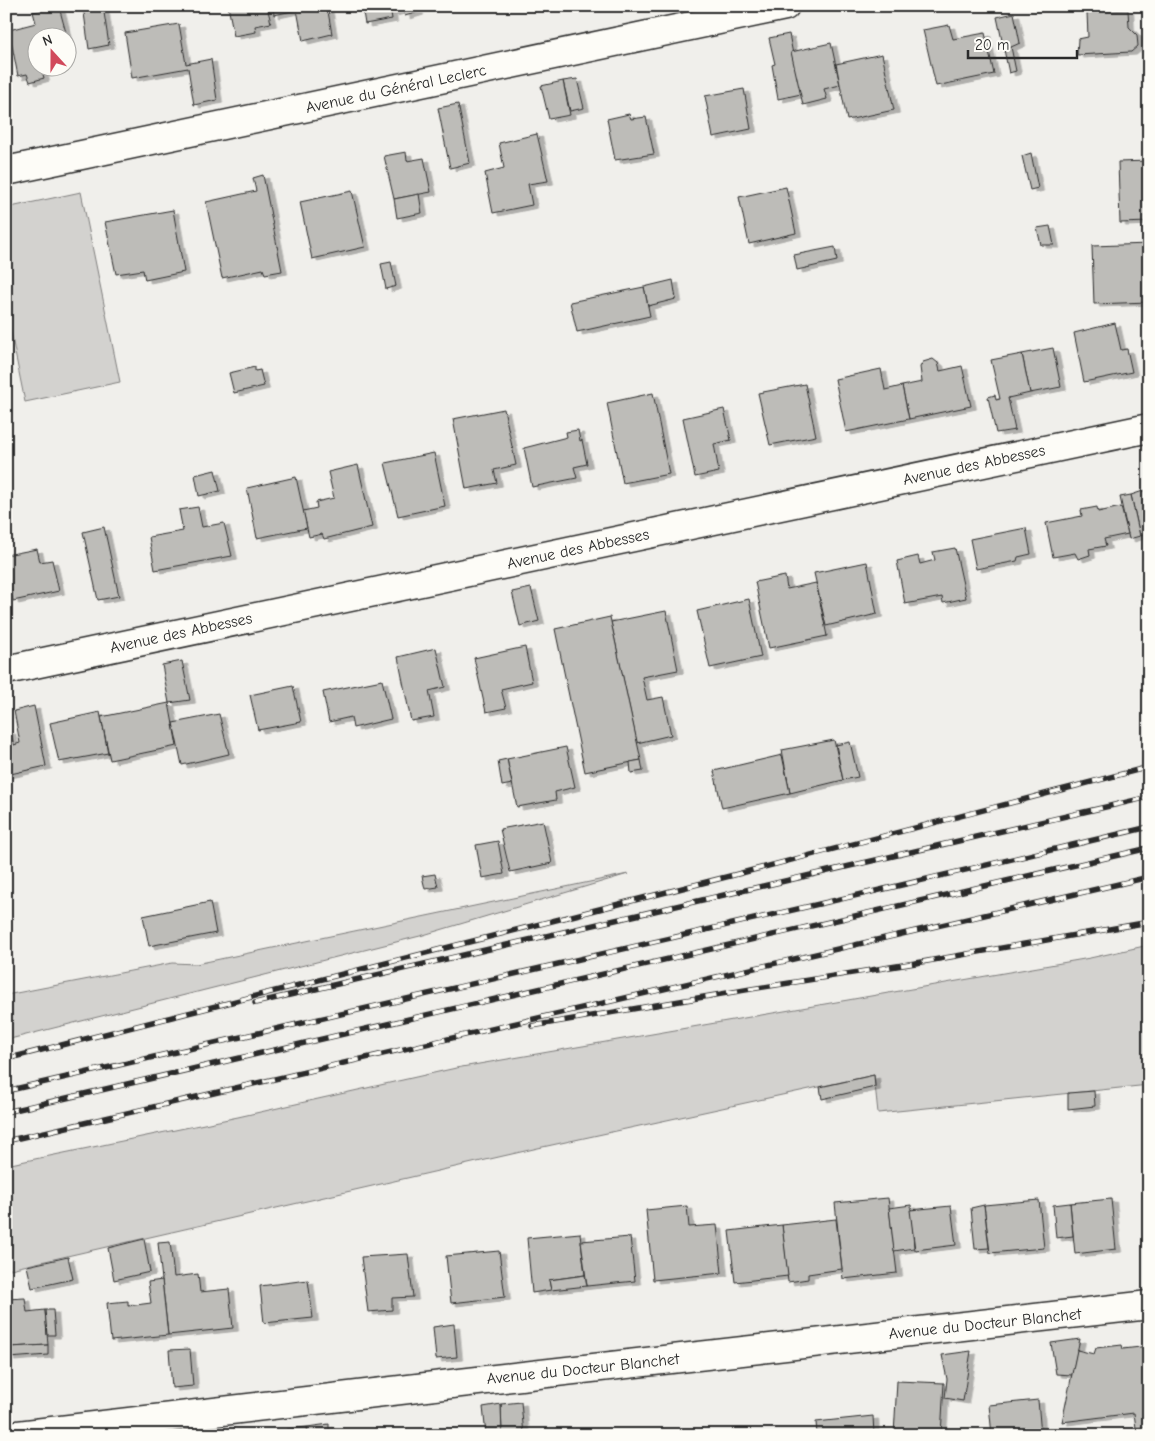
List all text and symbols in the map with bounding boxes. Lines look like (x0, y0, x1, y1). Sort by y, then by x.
north arrow (28, 28, 78, 78)
scale bar (968, 28, 1076, 60)
text: N (40, 31, 55, 50)
text: 20 m (975, 36, 1009, 54)
street label: Avenue du Général Leclerc (304, 61, 488, 117)
street label: Avenue des Abbesses (901, 441, 1047, 489)
street label: Avenue des Abbesses (505, 525, 651, 573)
street label: Avenue des Abbesses (108, 609, 254, 657)
street label: Avenue du Docteur Blanchet (888, 1305, 1083, 1343)
street label: Avenue du Docteur Blanchet (486, 1350, 681, 1388)

